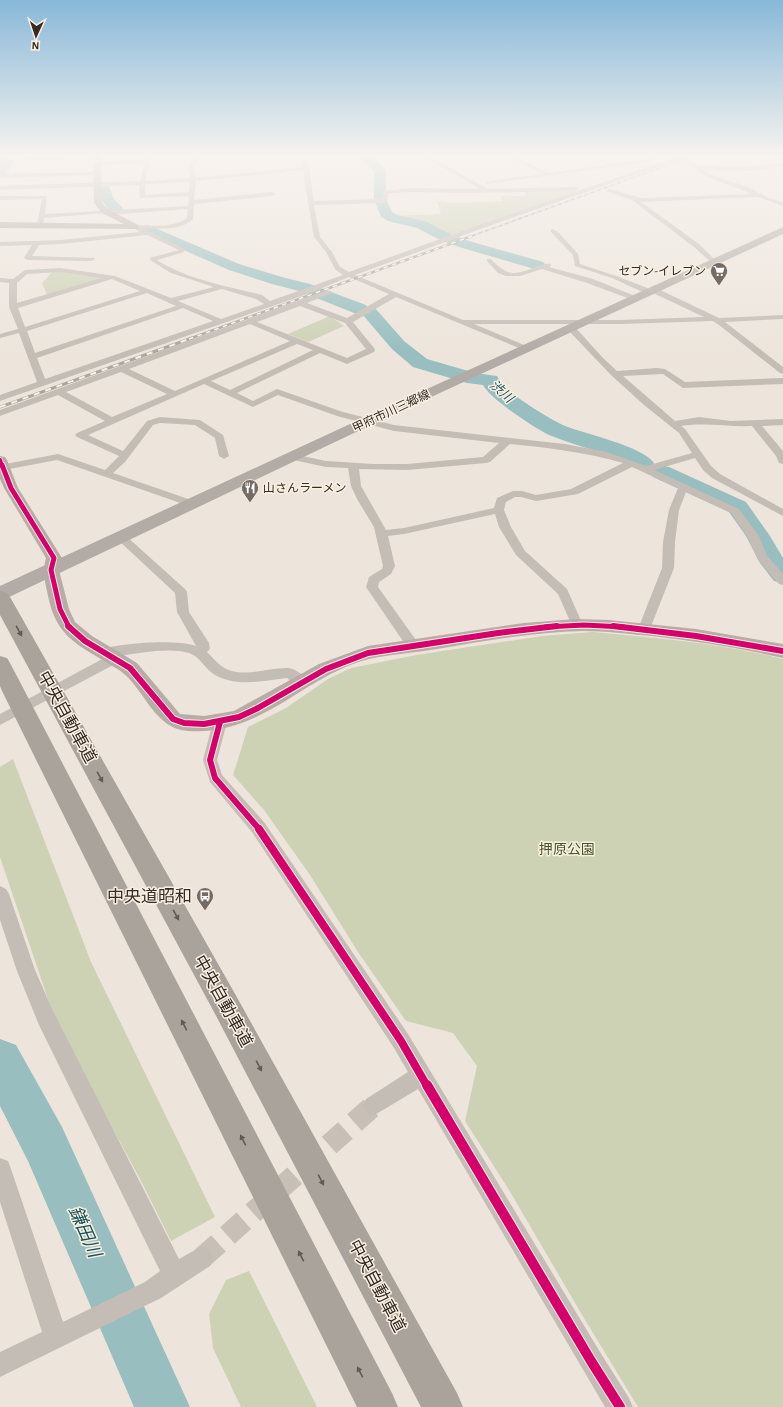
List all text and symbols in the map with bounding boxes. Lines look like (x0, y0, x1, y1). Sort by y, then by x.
north arrow (16, 16, 56, 56)
text: N (31, 40, 40, 51)
supermarket icon: セブン-イレブン (709, 261, 729, 286)
place label: セブン-イレブン (618, 264, 706, 277)
water label: 渋川 (487, 378, 517, 407)
street label: 甲府市川三郷線 (350, 387, 432, 434)
restaurant icon: 山さんラーメン (240, 478, 260, 503)
place label: 山さんラーメン (263, 482, 347, 494)
one-way arrow (16, 625, 23, 637)
street label: 中央自動車道 (35, 668, 100, 766)
one-way arrow (96, 771, 103, 783)
park label: 押原公園 (539, 842, 595, 857)
bus stop icon: 中央道昭和 (195, 886, 215, 911)
place label: 中央道昭和 (107, 887, 192, 905)
one-way arrow (173, 909, 180, 921)
street label: 中央自動車道 (191, 952, 256, 1050)
one-way arrow (181, 1019, 187, 1030)
one-way arrow (256, 1060, 262, 1072)
one-way arrow (239, 1135, 246, 1146)
one-way arrow (317, 1175, 324, 1186)
water label: 鎌田川 (65, 1203, 106, 1262)
street label: 中央自動車道 (346, 1237, 409, 1335)
one-way arrow (298, 1251, 305, 1262)
one-way arrow (357, 1366, 364, 1378)

